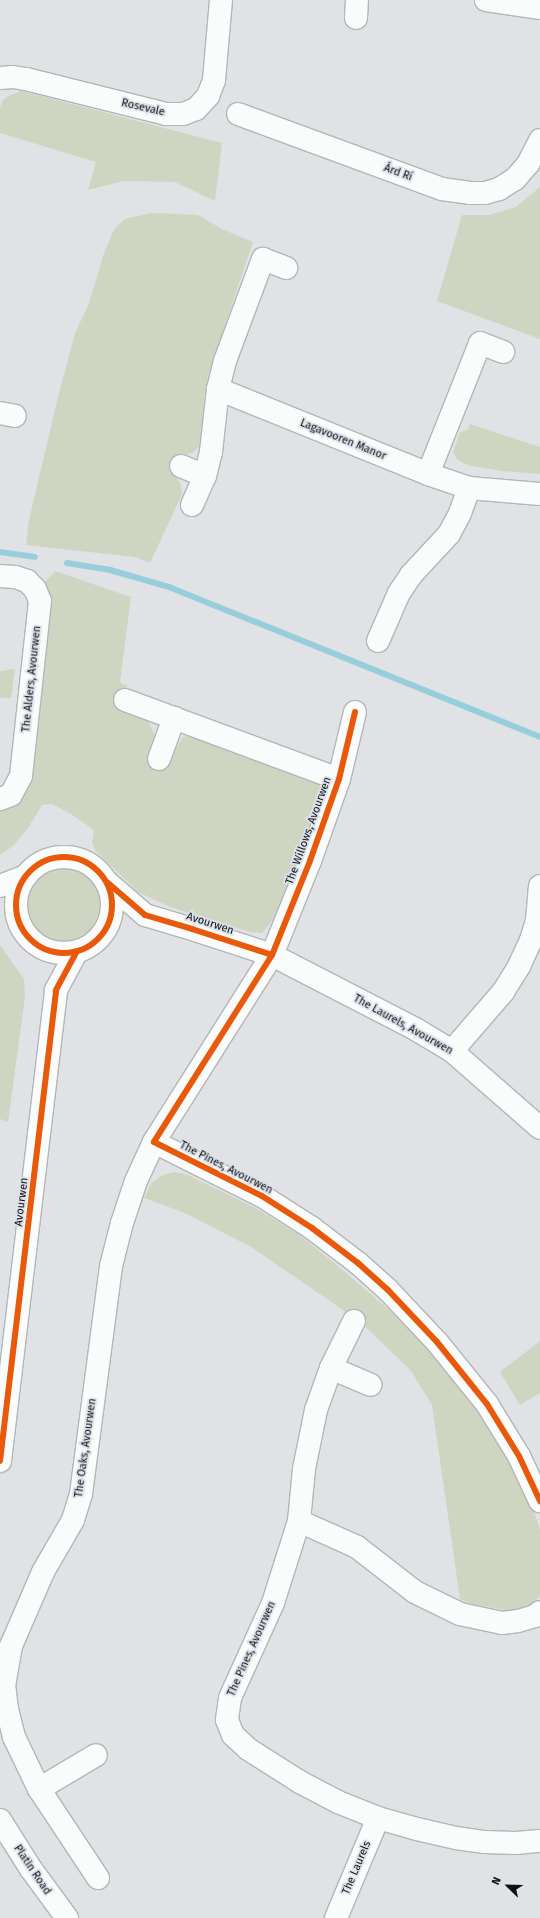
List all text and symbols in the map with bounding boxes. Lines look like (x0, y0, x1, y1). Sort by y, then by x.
street label: Rosevale (120, 97, 166, 119)
street label: Árd Rí (382, 162, 414, 184)
street label: Lagavooren Manor (298, 417, 388, 463)
street label: The Alders, Avourwen (20, 625, 44, 733)
street label: The Willows, Avourwen (283, 775, 335, 887)
street label: Avourwen (185, 910, 235, 938)
street label: The Laurels, Avourwen (351, 992, 455, 1058)
street label: The Pines, Avourwen (177, 1139, 275, 1197)
street label: Avourwen (12, 1177, 32, 1227)
street label: The Oaks, Avourwen (73, 1398, 99, 1498)
street label: The Pines, Avourwen (225, 1599, 279, 1699)
street label: The Laurels (340, 1839, 374, 1897)
street label: Platin Road (11, 1843, 53, 1897)
north arrow (488, 1866, 528, 1906)
text: N (489, 1875, 504, 1887)

